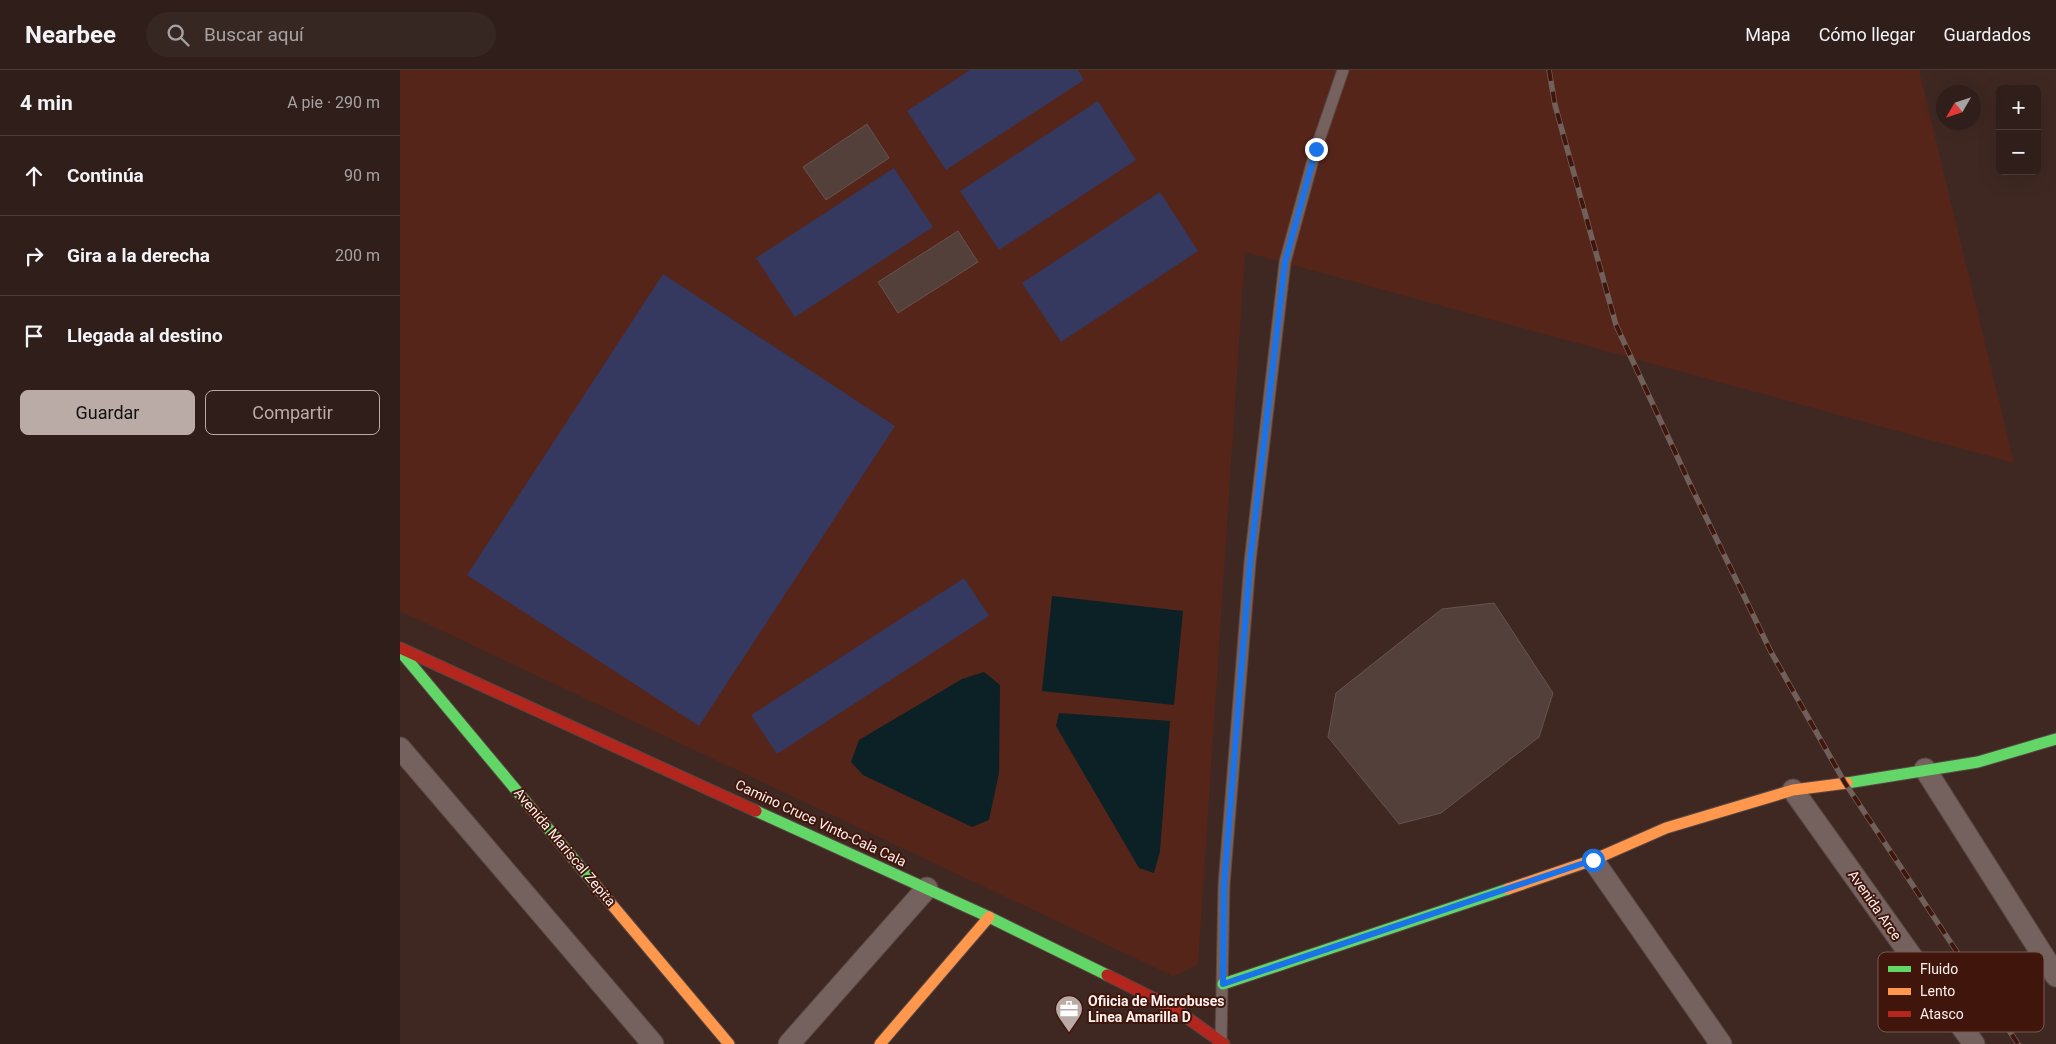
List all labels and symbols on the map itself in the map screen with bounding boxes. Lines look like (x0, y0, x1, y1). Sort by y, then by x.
north arrow (1936, 85, 1981, 130)
route end (1305, 138, 1328, 161)
street label: Camino Cruce Vinto-Cala Cala (733, 776, 909, 870)
street label: Avenida Mariscal Zepita (511, 785, 619, 909)
route start (1582, 849, 1605, 872)
street label: Avenida Arce (1845, 867, 1905, 943)
legend (1878, 952, 2044, 1032)
text: Fluido (1920, 961, 1958, 977)
text: Lento (1920, 983, 1955, 999)
place label: Ofiicia de Microbuses Linea Amarilla D (1088, 993, 1225, 1025)
office icon: Ofiicia de Microbuses Linea Amarilla D (1054, 994, 1084, 1033)
text: Atasco (1920, 1006, 1964, 1022)

